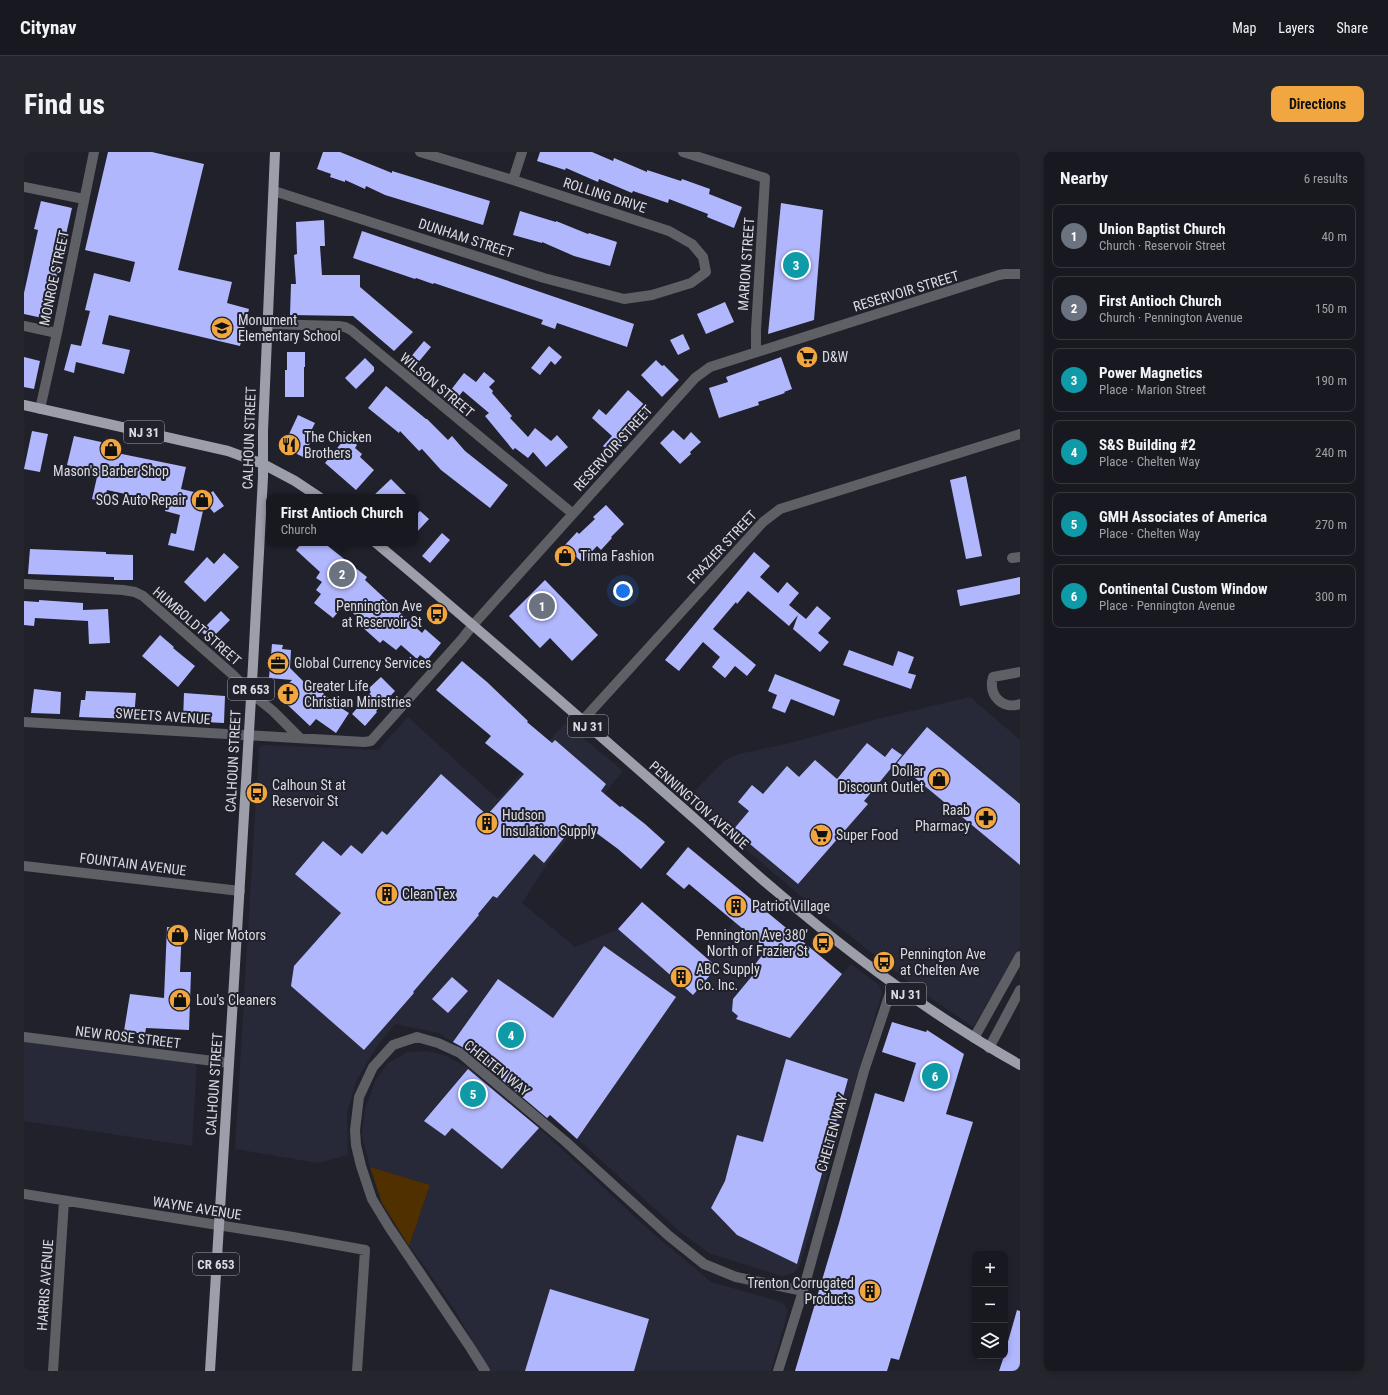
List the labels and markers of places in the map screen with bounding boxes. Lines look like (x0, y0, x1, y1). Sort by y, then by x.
pin: 3 (783, 250, 809, 280)
place label: Monument Elementary School (238, 312, 341, 344)
school or university icon: Monument Elementary School (209, 315, 235, 341)
supermarket icon: D&W (794, 344, 820, 370)
place label: D&W (822, 349, 849, 365)
place label: The Chicken Brothers (304, 429, 372, 461)
restaurant icon: The Chicken Brothers (276, 432, 302, 458)
shop icon: Mason's Barber Shop (98, 436, 124, 462)
place label: Mason's Barber Shop (53, 463, 169, 479)
shop icon: SOS Auto Repair (189, 487, 215, 513)
place label: SOS Auto Repair (96, 492, 186, 508)
shop icon: Tima Fashion (552, 543, 578, 569)
place label: Tima Fashion (580, 548, 654, 564)
pin: 2 (329, 559, 355, 589)
pin: 1 (529, 591, 555, 621)
place label: Pennington Ave at Reservoir St (336, 598, 422, 630)
bus stop icon: Pennington Ave at Reservoir St (424, 601, 450, 627)
office icon: Global Currency Services (265, 650, 291, 676)
place label: Global Currency Services (294, 655, 431, 671)
place label: Greater Life Christian Ministries (304, 678, 411, 710)
church icon: Greater Life Christian Ministries (275, 681, 301, 707)
place label: Dollar Discount Outlet (839, 763, 924, 795)
shop icon: Dollar Discount Outlet (926, 766, 952, 792)
place label: Calhoun St at Reservoir St (272, 777, 346, 809)
bus stop icon: Calhoun St at Reservoir St (244, 780, 270, 806)
place label: Raab Pharmacy (915, 802, 970, 834)
pharmacy icon: Raab Pharmacy (973, 805, 999, 831)
place label: Hudson Insulation Supply (502, 807, 597, 839)
building icon: Hudson Insulation Supply (474, 810, 500, 836)
supermarket icon: Super Food (808, 822, 834, 848)
place label: Super Food (836, 827, 899, 843)
building icon: Clean Tex (374, 881, 400, 907)
place label: Clean Tex (402, 886, 455, 902)
building icon: Patriot Village (723, 893, 749, 919)
place label: Patriot Village (752, 898, 830, 914)
shop icon: Niger Motors (165, 922, 191, 948)
place label: Niger Motors (194, 927, 266, 943)
place label: Pennington Ave 380' North of Frazier St (696, 927, 808, 959)
bus stop icon: Pennington Ave 380' North of Frazier St (810, 930, 836, 956)
place label: Pennington Ave at Chelten Ave (900, 946, 986, 978)
bus stop icon: Pennington Ave at Chelten Ave (871, 949, 897, 975)
place label: ABC Supply Co. Inc. (696, 961, 760, 993)
building icon: ABC Supply Co. Inc. (668, 964, 694, 990)
shop icon: Lou's Cleaners (167, 987, 193, 1013)
place label: Lou's Cleaners (196, 992, 276, 1008)
pin: 4 (498, 1020, 524, 1050)
pin: 6 (922, 1061, 948, 1091)
pin: 5 (460, 1079, 486, 1109)
place label: Trenton Corrugated Products (747, 1275, 854, 1307)
building icon: Trenton Corrugated Products (857, 1278, 883, 1304)

